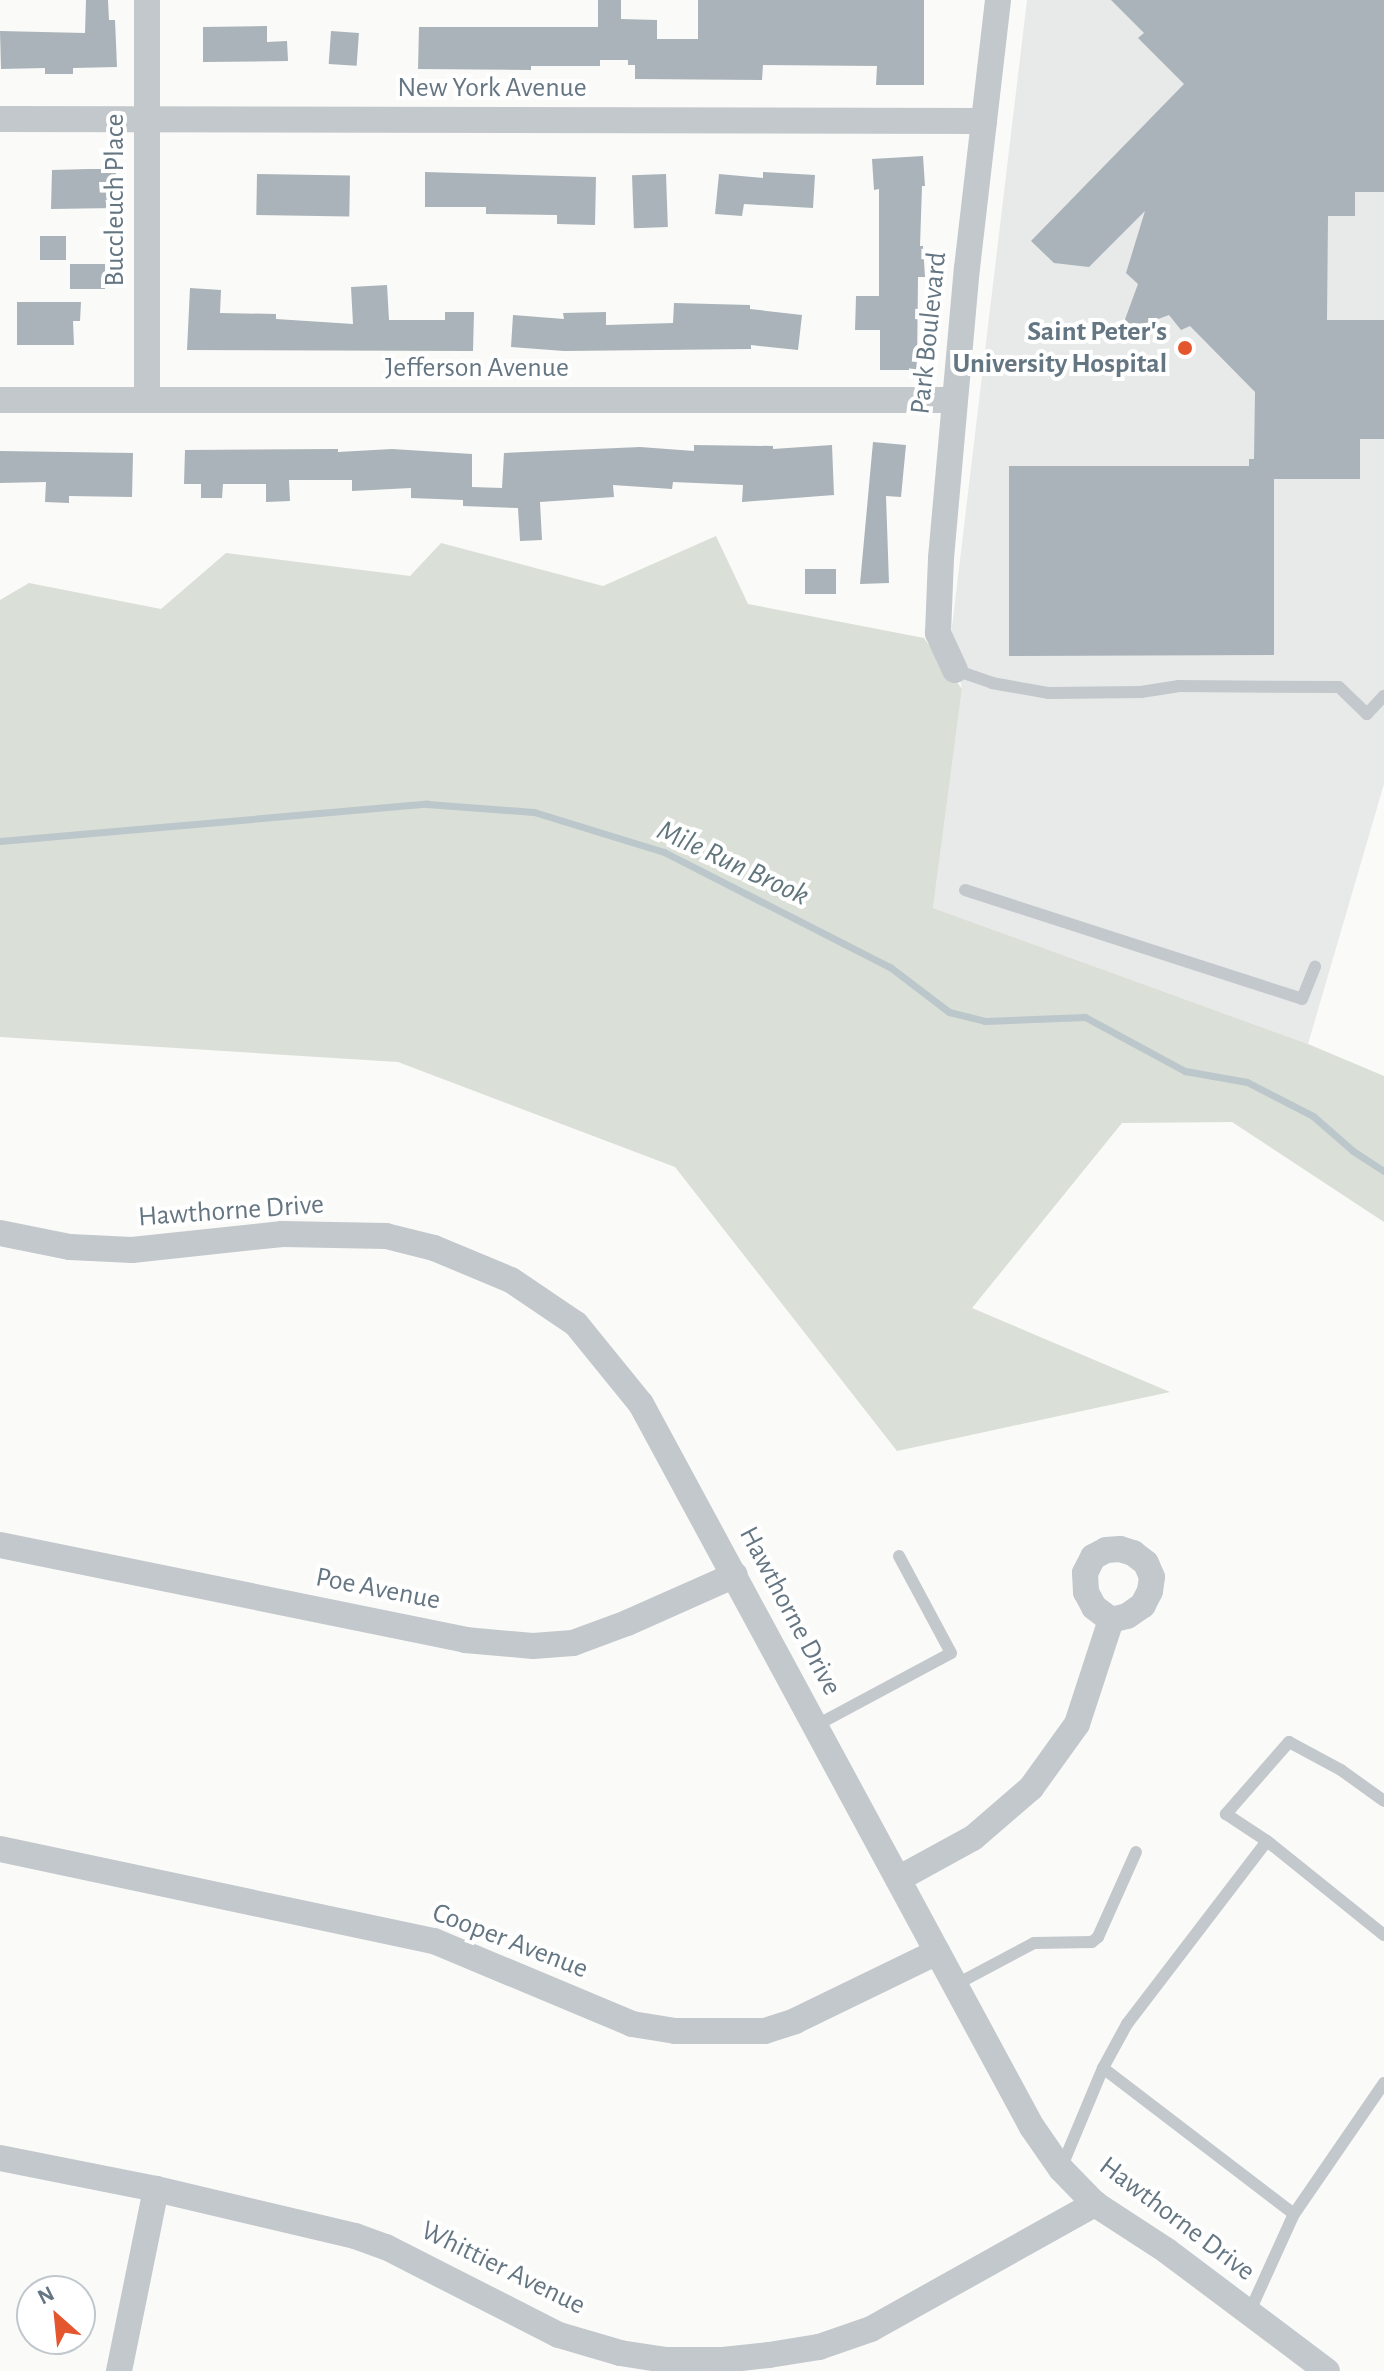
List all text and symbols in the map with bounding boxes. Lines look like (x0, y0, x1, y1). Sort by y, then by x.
street label: New York Avenue (397, 71, 587, 105)
street label: Buccleuch Place (98, 114, 132, 286)
street label: Park Boulevard (904, 250, 954, 416)
place label: Saint Peter's University Hospital (952, 315, 1167, 381)
marker: Saint Peter's University Hospital (1174, 337, 1196, 359)
street label: Jefferson Avenue (385, 351, 569, 385)
water label: Mile Run Brook (651, 812, 815, 914)
street label: Hawthorne Drive (137, 1188, 325, 1234)
street label: Hawthorne Drive (731, 1521, 849, 1701)
street label: Poe Avenue (313, 1560, 443, 1618)
street label: Cooper Avenue (427, 1896, 593, 1986)
street label: Hawthorne Drive (1093, 2150, 1261, 2288)
street label: Whittier Avenue (415, 2214, 591, 2322)
north arrow (16, 2275, 96, 2355)
text: N (34, 2282, 58, 2309)

